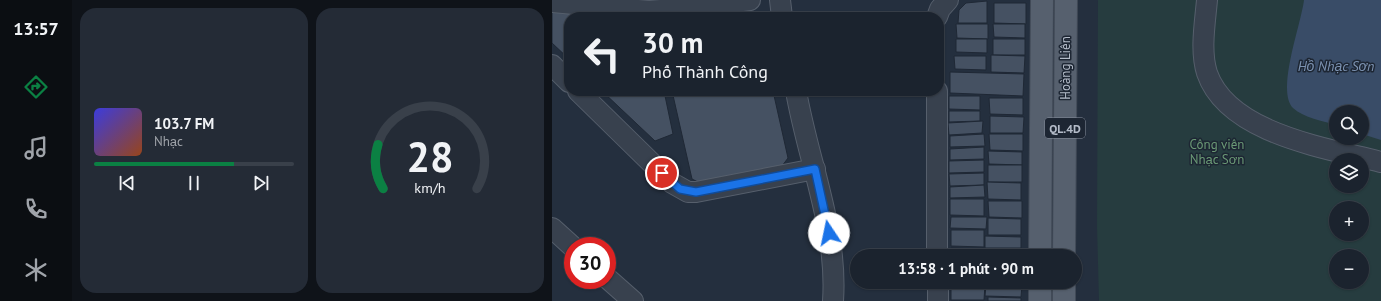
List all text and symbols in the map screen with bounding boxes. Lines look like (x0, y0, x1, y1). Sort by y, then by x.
text: 13:57 (13, 17, 59, 40)
text: 30 m (642, 24, 703, 61)
icon: left (576, 28, 628, 80)
street label: Hoàng Liên (1057, 36, 1074, 100)
water label: Hồ Nhạc Sơn (1298, 57, 1374, 75)
text: Phố Thành Công (642, 60, 768, 83)
icon: directions (22, 73, 50, 101)
map controls (1329, 105, 1369, 289)
button: search (1329, 105, 1369, 145)
text: 103.7 FM (154, 114, 214, 133)
road number: QL.4D (1045, 118, 1085, 138)
text: 28 (406, 129, 454, 182)
text: Nhạc (154, 133, 183, 150)
icon: music (22, 134, 50, 162)
park label: Công viên Nhạc Sơn (1190, 136, 1244, 168)
button: layers (1329, 153, 1369, 193)
pin (645, 156, 679, 190)
icon: arrive (651, 162, 673, 184)
icon: previous (116, 172, 138, 194)
icon: pause (183, 172, 205, 194)
icon: next (250, 172, 272, 194)
text: km/h (414, 177, 446, 196)
icon: phone (22, 195, 50, 223)
button: + (1329, 201, 1369, 241)
position arrow (808, 212, 850, 254)
speed limit sign: 30 (564, 237, 616, 289)
button: − (1329, 249, 1369, 289)
icon: climate (22, 256, 50, 284)
text: 13:58 · 1 phút · 90 m (898, 259, 1034, 278)

